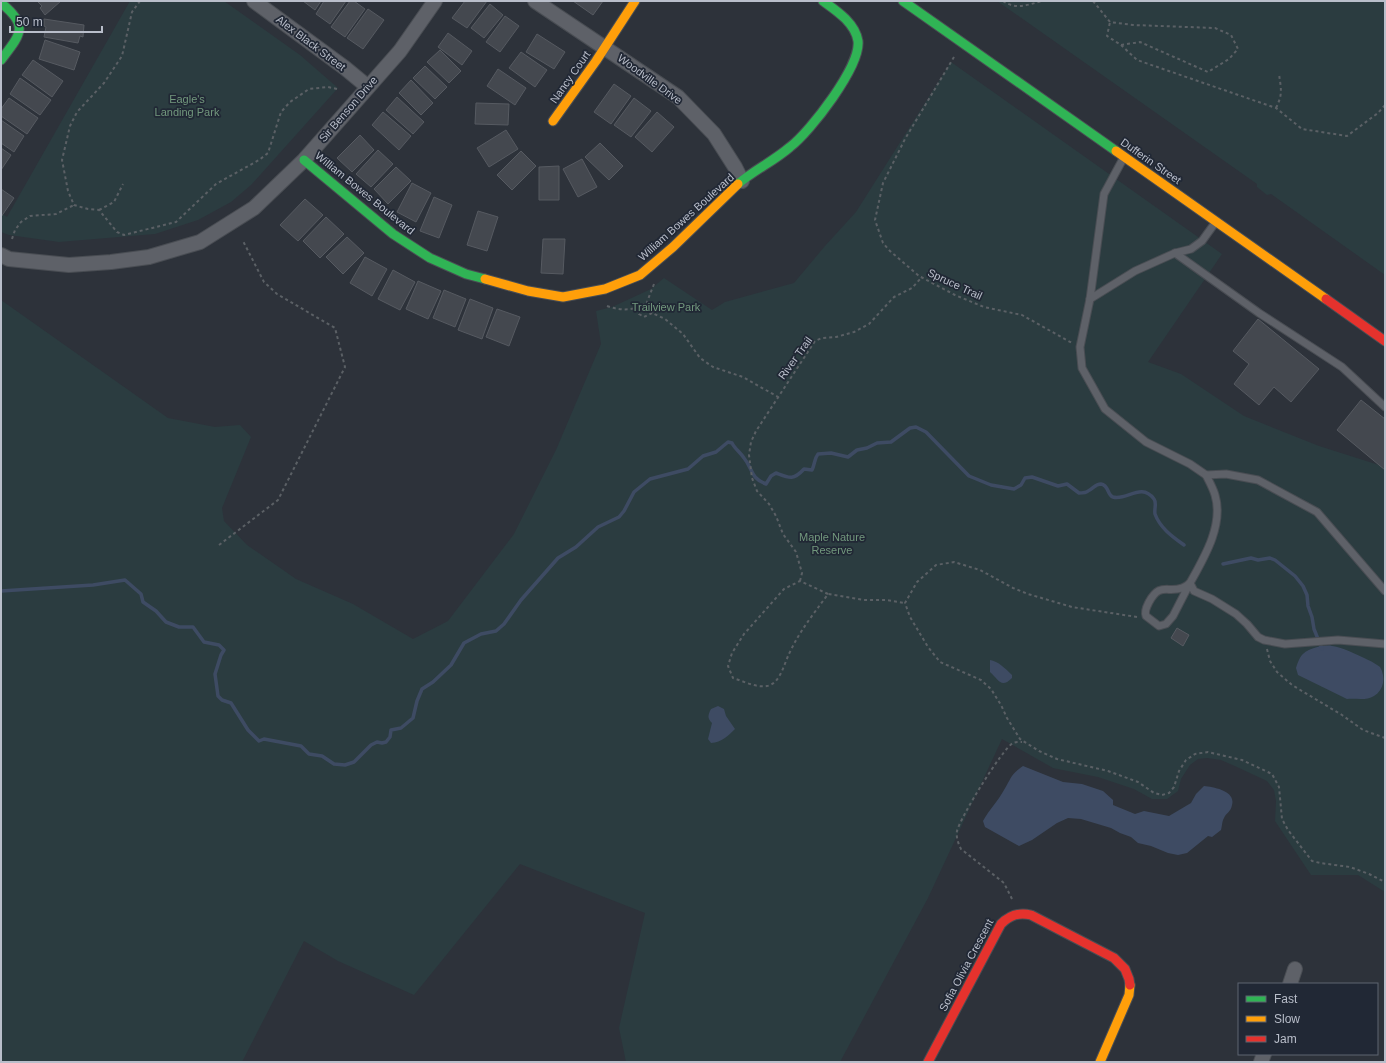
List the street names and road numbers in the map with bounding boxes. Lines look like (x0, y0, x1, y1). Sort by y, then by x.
street label: Alex Black Street (274, 13, 348, 73)
street label: Nancy Court (548, 49, 592, 105)
street label: Woodville Drive (616, 52, 684, 106)
street label: Sir Benson Drive (316, 74, 380, 144)
street label: Dufferin Street (1119, 136, 1183, 186)
street label: William Bowes Boulevard (313, 149, 417, 237)
street label: William Bowes Boulevard (636, 171, 736, 263)
street label: Spruce Trail (926, 266, 984, 302)
street label: River Trail (776, 334, 814, 382)
street label: Sofia Olivia Crescent (937, 917, 995, 1013)

